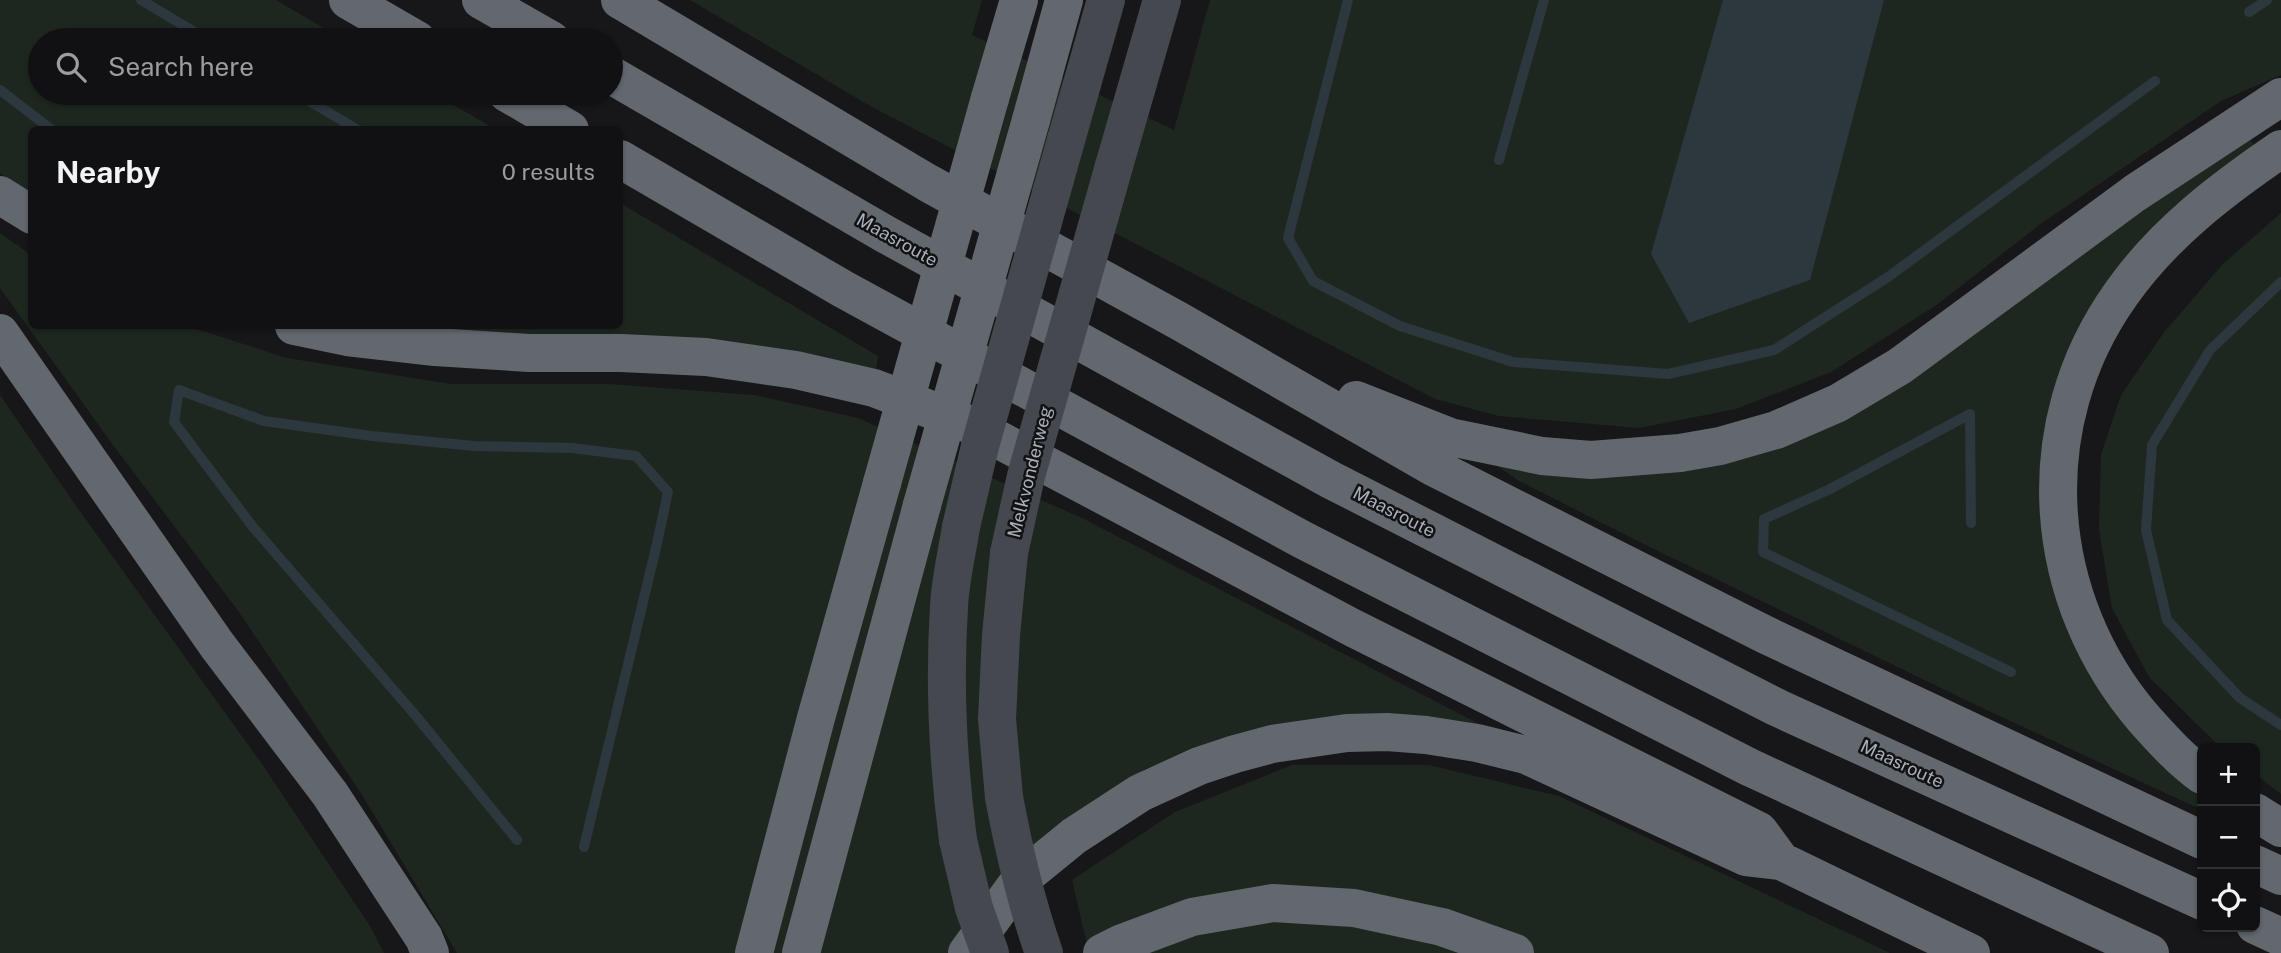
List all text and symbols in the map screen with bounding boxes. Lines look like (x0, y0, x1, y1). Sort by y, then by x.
search box (28, 28, 623, 105)
icon: search (52, 48, 90, 86)
text: Search here (108, 51, 254, 82)
text: Nearby (56, 154, 160, 190)
text: 0 results (502, 158, 595, 185)
street label: Maasroute (853, 209, 941, 270)
street label: Melkvonderweg (1003, 404, 1056, 540)
street label: Maasroute (1350, 482, 1439, 541)
street label: Maasroute (1857, 735, 1947, 792)
map controls (2197, 743, 2260, 932)
button: + (2197, 743, 2260, 806)
button: − (2197, 806, 2260, 869)
button: locate (2197, 869, 2260, 932)

